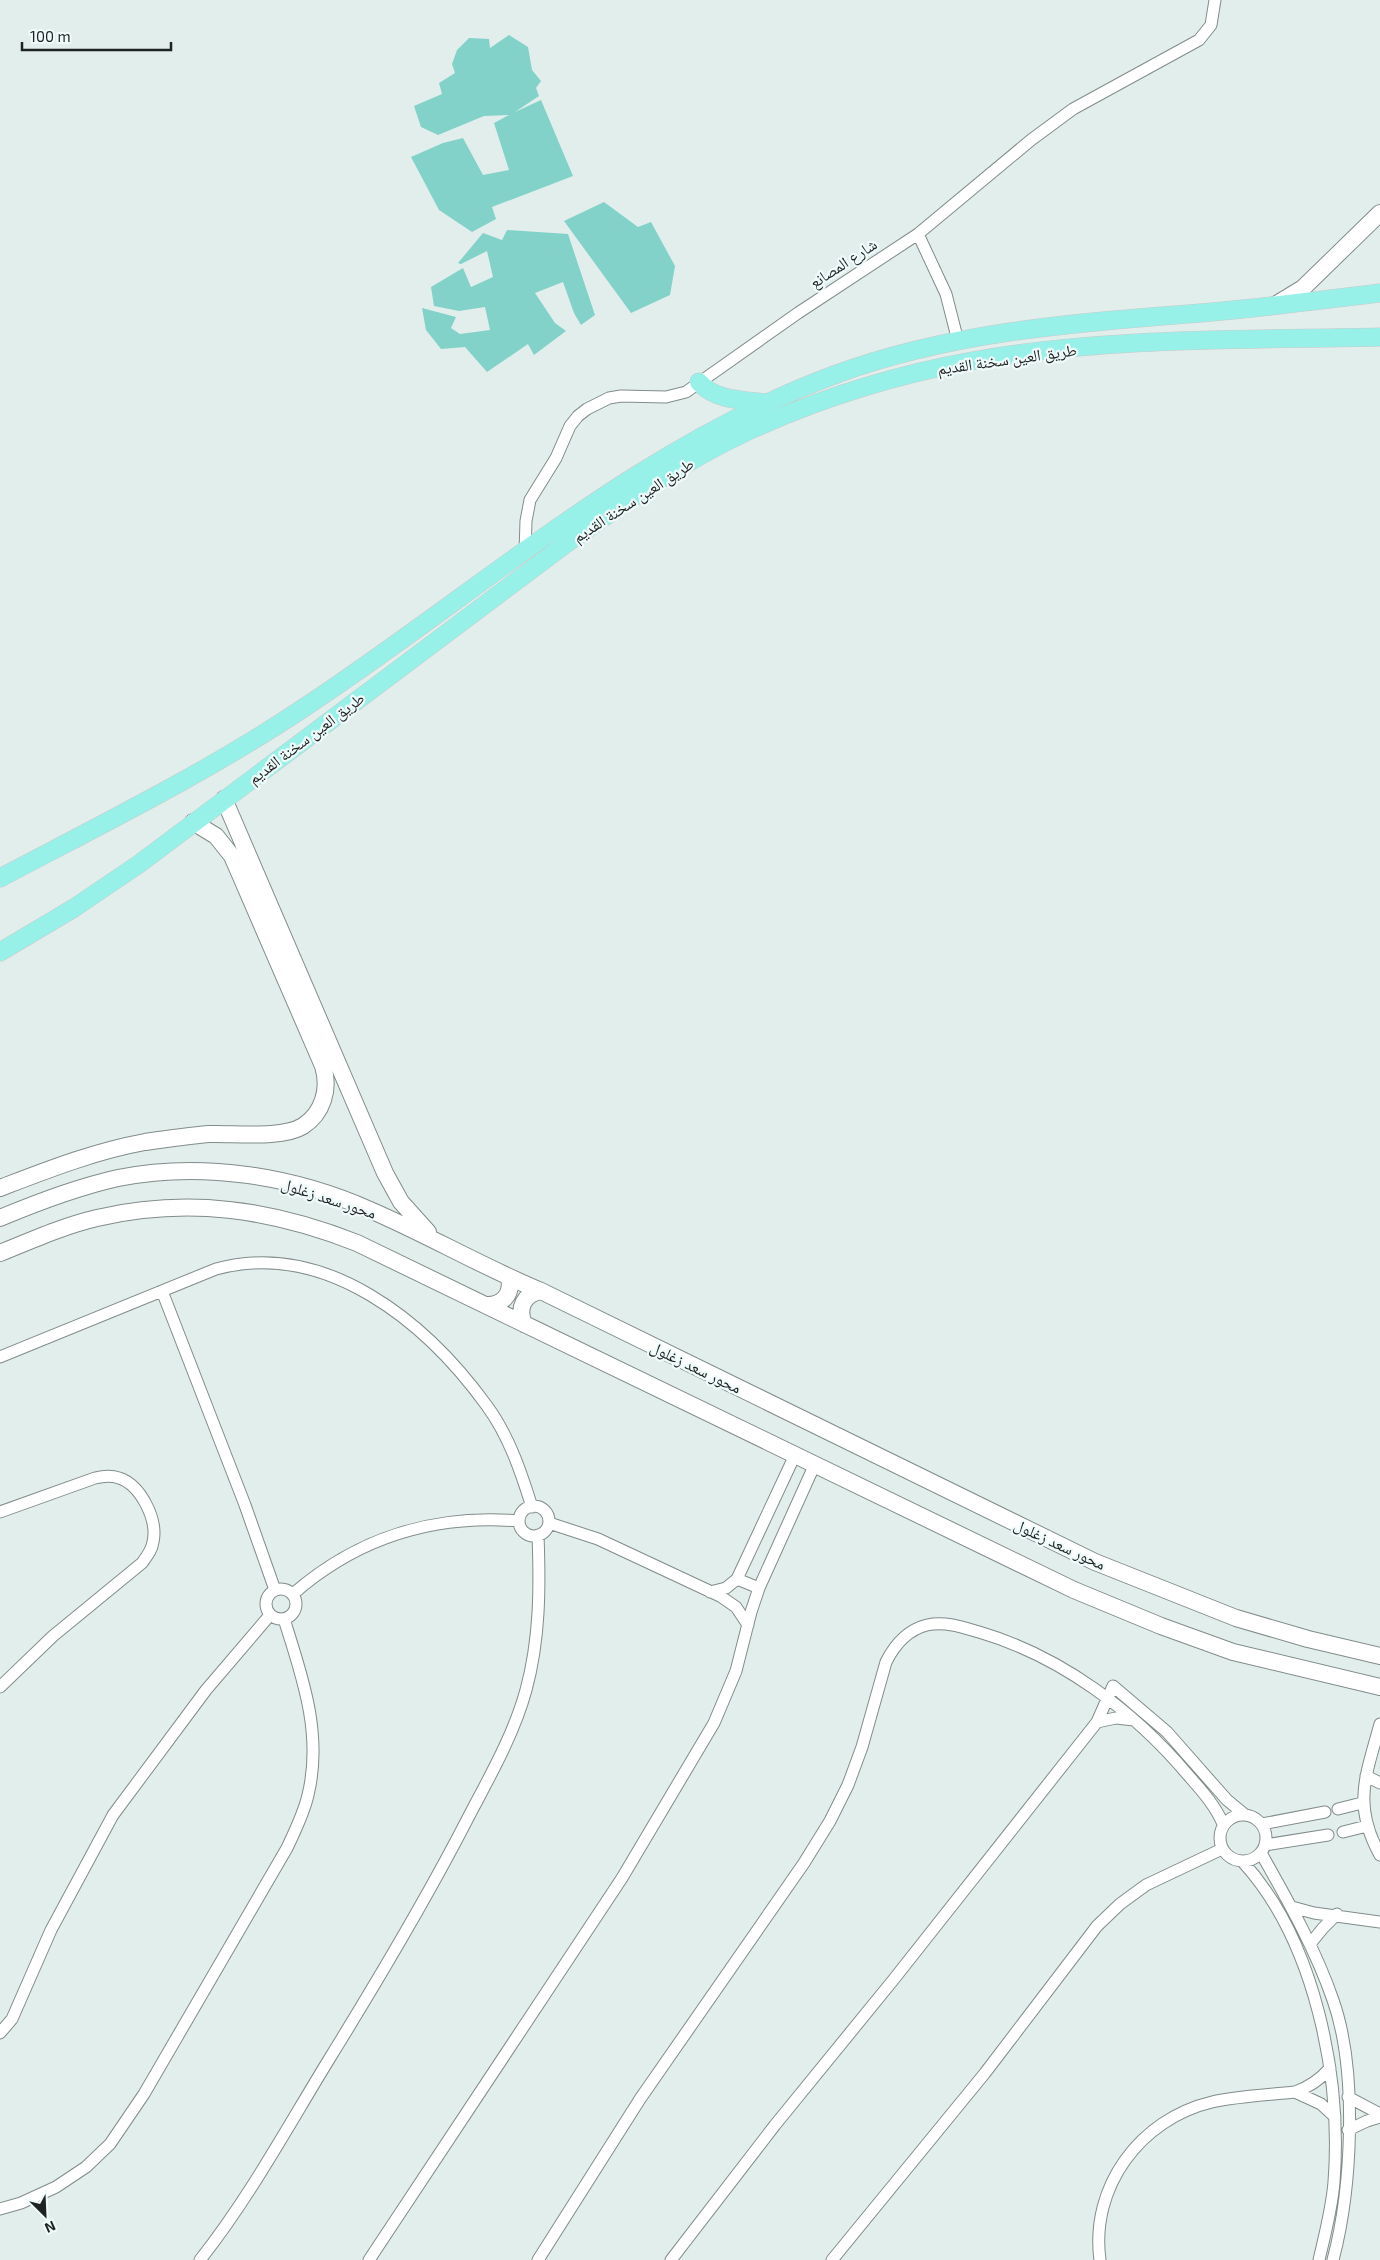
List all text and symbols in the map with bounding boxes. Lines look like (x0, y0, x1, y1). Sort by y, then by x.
scale bar (22, 20, 171, 52)
text: 100 m (30, 27, 71, 45)
street label: شارع المصانع (806, 234, 881, 293)
street label: طريق العين سخنة القديم (936, 339, 1078, 380)
street label: طريق العين سخنة القديم (569, 453, 698, 547)
street label: طريق العين سخنة القديم (244, 688, 369, 789)
street label: محور سعد زغلول (279, 1173, 379, 1224)
street label: محور سعد زغلول (647, 1336, 745, 1399)
street label: محور سعد زغلول (1011, 1514, 1109, 1575)
north arrow (20, 2190, 70, 2240)
text: N (42, 2218, 59, 2237)

